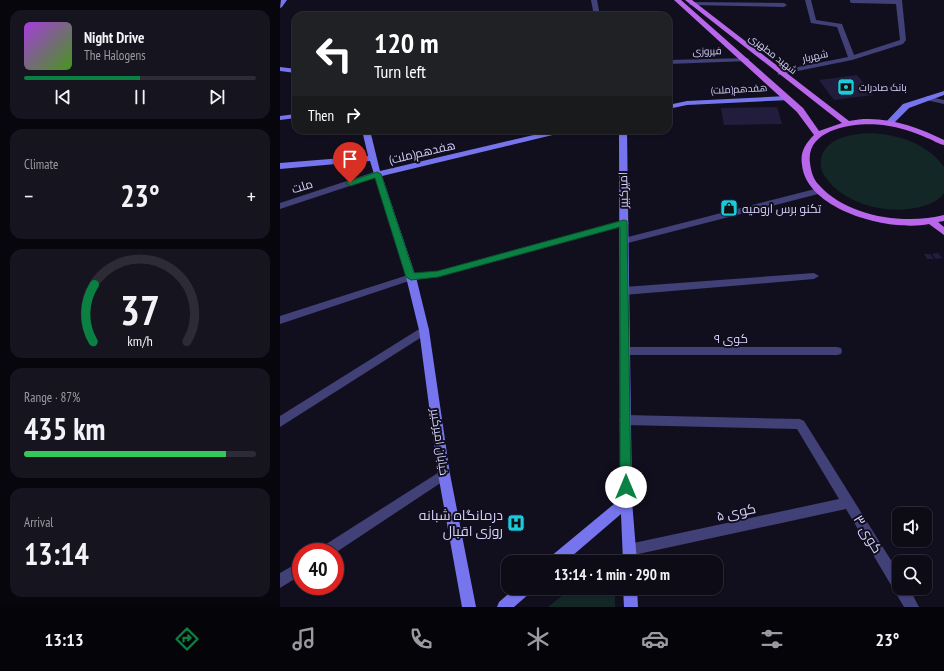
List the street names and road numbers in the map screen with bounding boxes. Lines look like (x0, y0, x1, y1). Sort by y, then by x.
street label: شهید مطهری (746, 31, 800, 77)
street label: فیروزی (692, 44, 722, 58)
street label: شهریار (800, 47, 829, 65)
street label: هفدهم(ملت) (710, 81, 768, 98)
street label: هفدهم(ملت) (387, 137, 457, 168)
street label: امیرکبیر (615, 172, 631, 209)
street label: ملت (290, 176, 314, 196)
street label: کوی ۹ (714, 331, 748, 346)
street label: خیابان امیرکبیر (428, 407, 452, 476)
street label: کوی ۵ (715, 499, 757, 525)
street label: کوی ۳ (850, 511, 886, 557)

